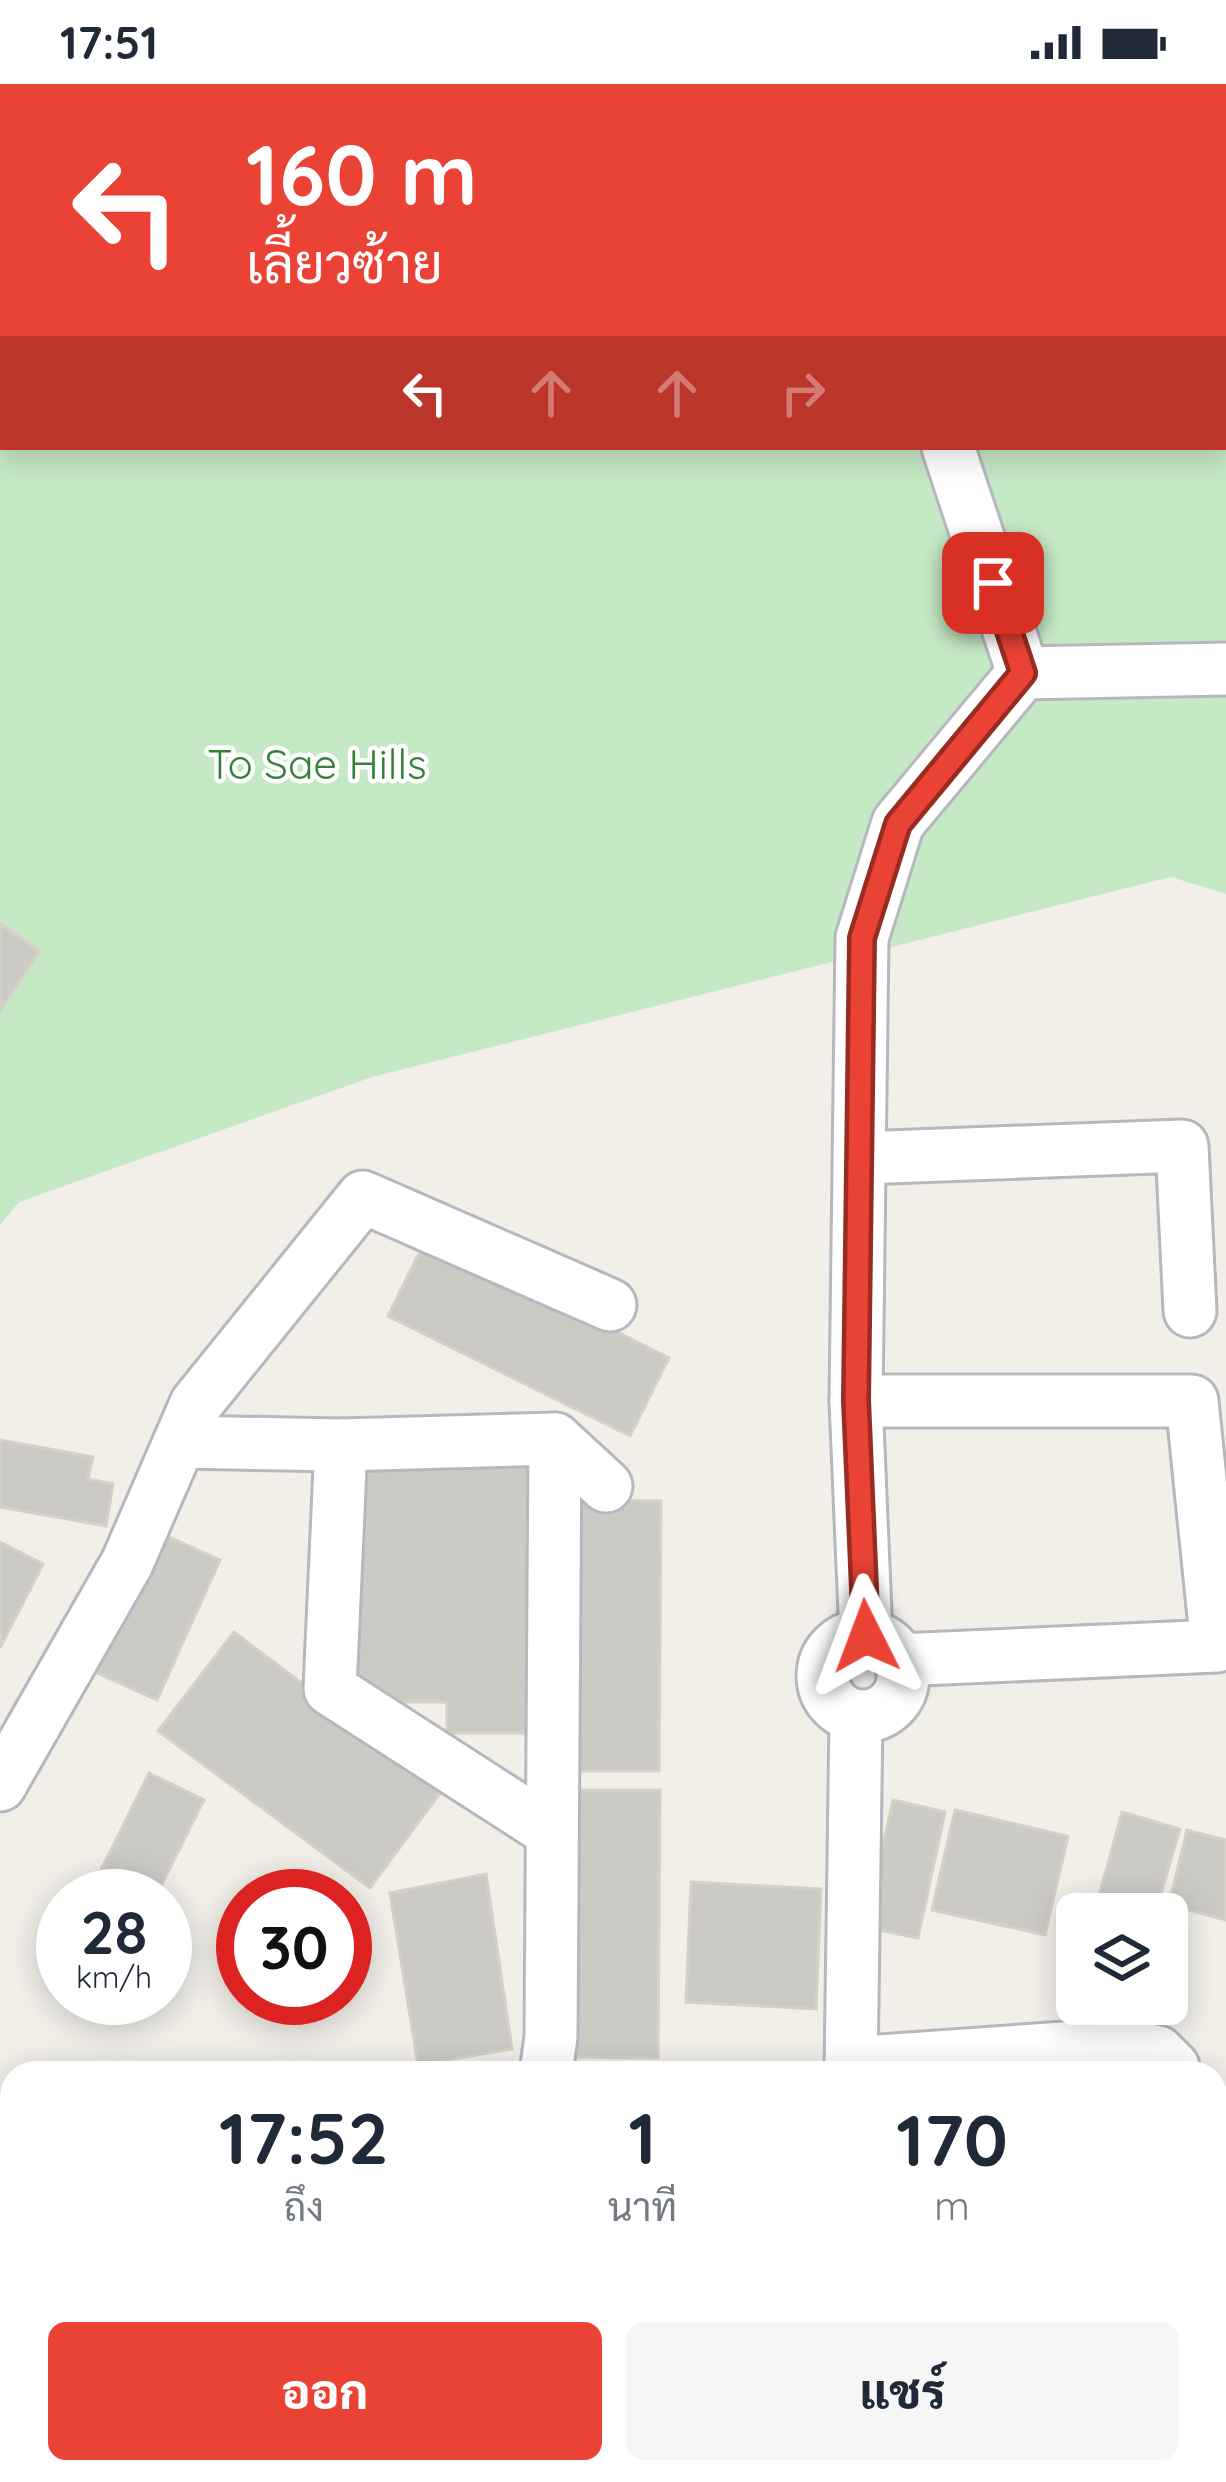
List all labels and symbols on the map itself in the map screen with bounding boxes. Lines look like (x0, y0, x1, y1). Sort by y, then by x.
pin (942, 532, 1044, 634)
park label: To Sae Hills (207, 737, 427, 790)
position arrow (803, 1573, 929, 1699)
speed limit sign: 30 (216, 1869, 372, 2025)

